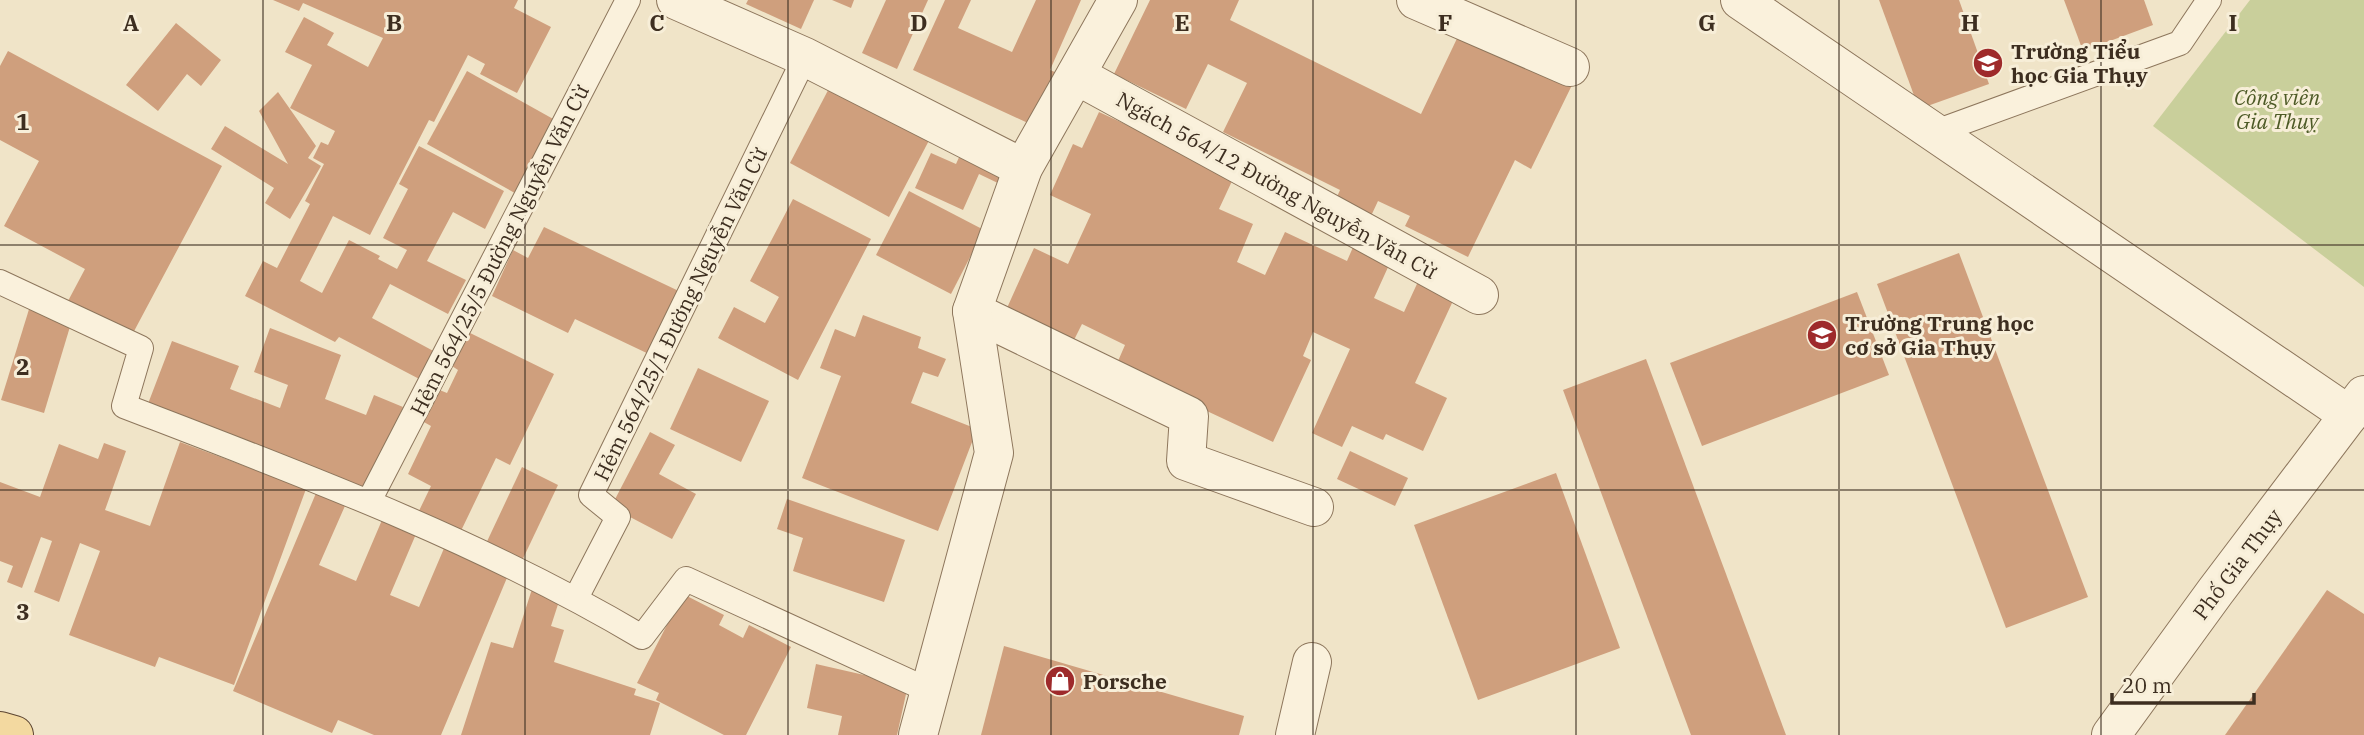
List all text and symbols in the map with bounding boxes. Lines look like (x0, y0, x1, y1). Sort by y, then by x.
text: A (123, 7, 139, 37)
text: B (386, 7, 402, 37)
text: C (649, 7, 665, 37)
text: D (910, 7, 928, 37)
text: E (1174, 7, 1190, 37)
text: F (1438, 7, 1452, 37)
text: G (1698, 7, 1716, 37)
text: H (1961, 7, 1979, 37)
text: I (2229, 7, 2237, 37)
place label: Trường Tiểu học Gia Thụy (2011, 37, 2148, 89)
school or university icon: Trường Tiểu học Gia Thụy (1971, 46, 2005, 80)
street label: Hẻm 564/25/5 Đường Nguyễn Văn Cừ (403, 80, 595, 420)
park label: Công viên Gia Thuỵ (2234, 83, 2320, 135)
street label: Ngách 564/12 Đường Nguyễn Văn Cừ (1112, 85, 1442, 285)
text: 1 (16, 106, 30, 136)
street label: Hẻm 564/25/1 Đường Nguyễn Văn Cừ (587, 143, 773, 485)
place label: Trường Trung học cơ sở Gia Thụy (1845, 309, 2034, 361)
school or university icon: Trường Trung học cơ sở Gia Thụy (1805, 318, 1839, 352)
text: 2 (16, 351, 30, 381)
street label: Phố Gia Thụy (2186, 502, 2288, 625)
text: 3 (16, 596, 30, 626)
scale bar (2112, 662, 2254, 706)
shop icon: Porsche (1043, 664, 1077, 698)
place label: Porsche (1083, 667, 1167, 695)
text: 20 m (2122, 671, 2172, 699)

